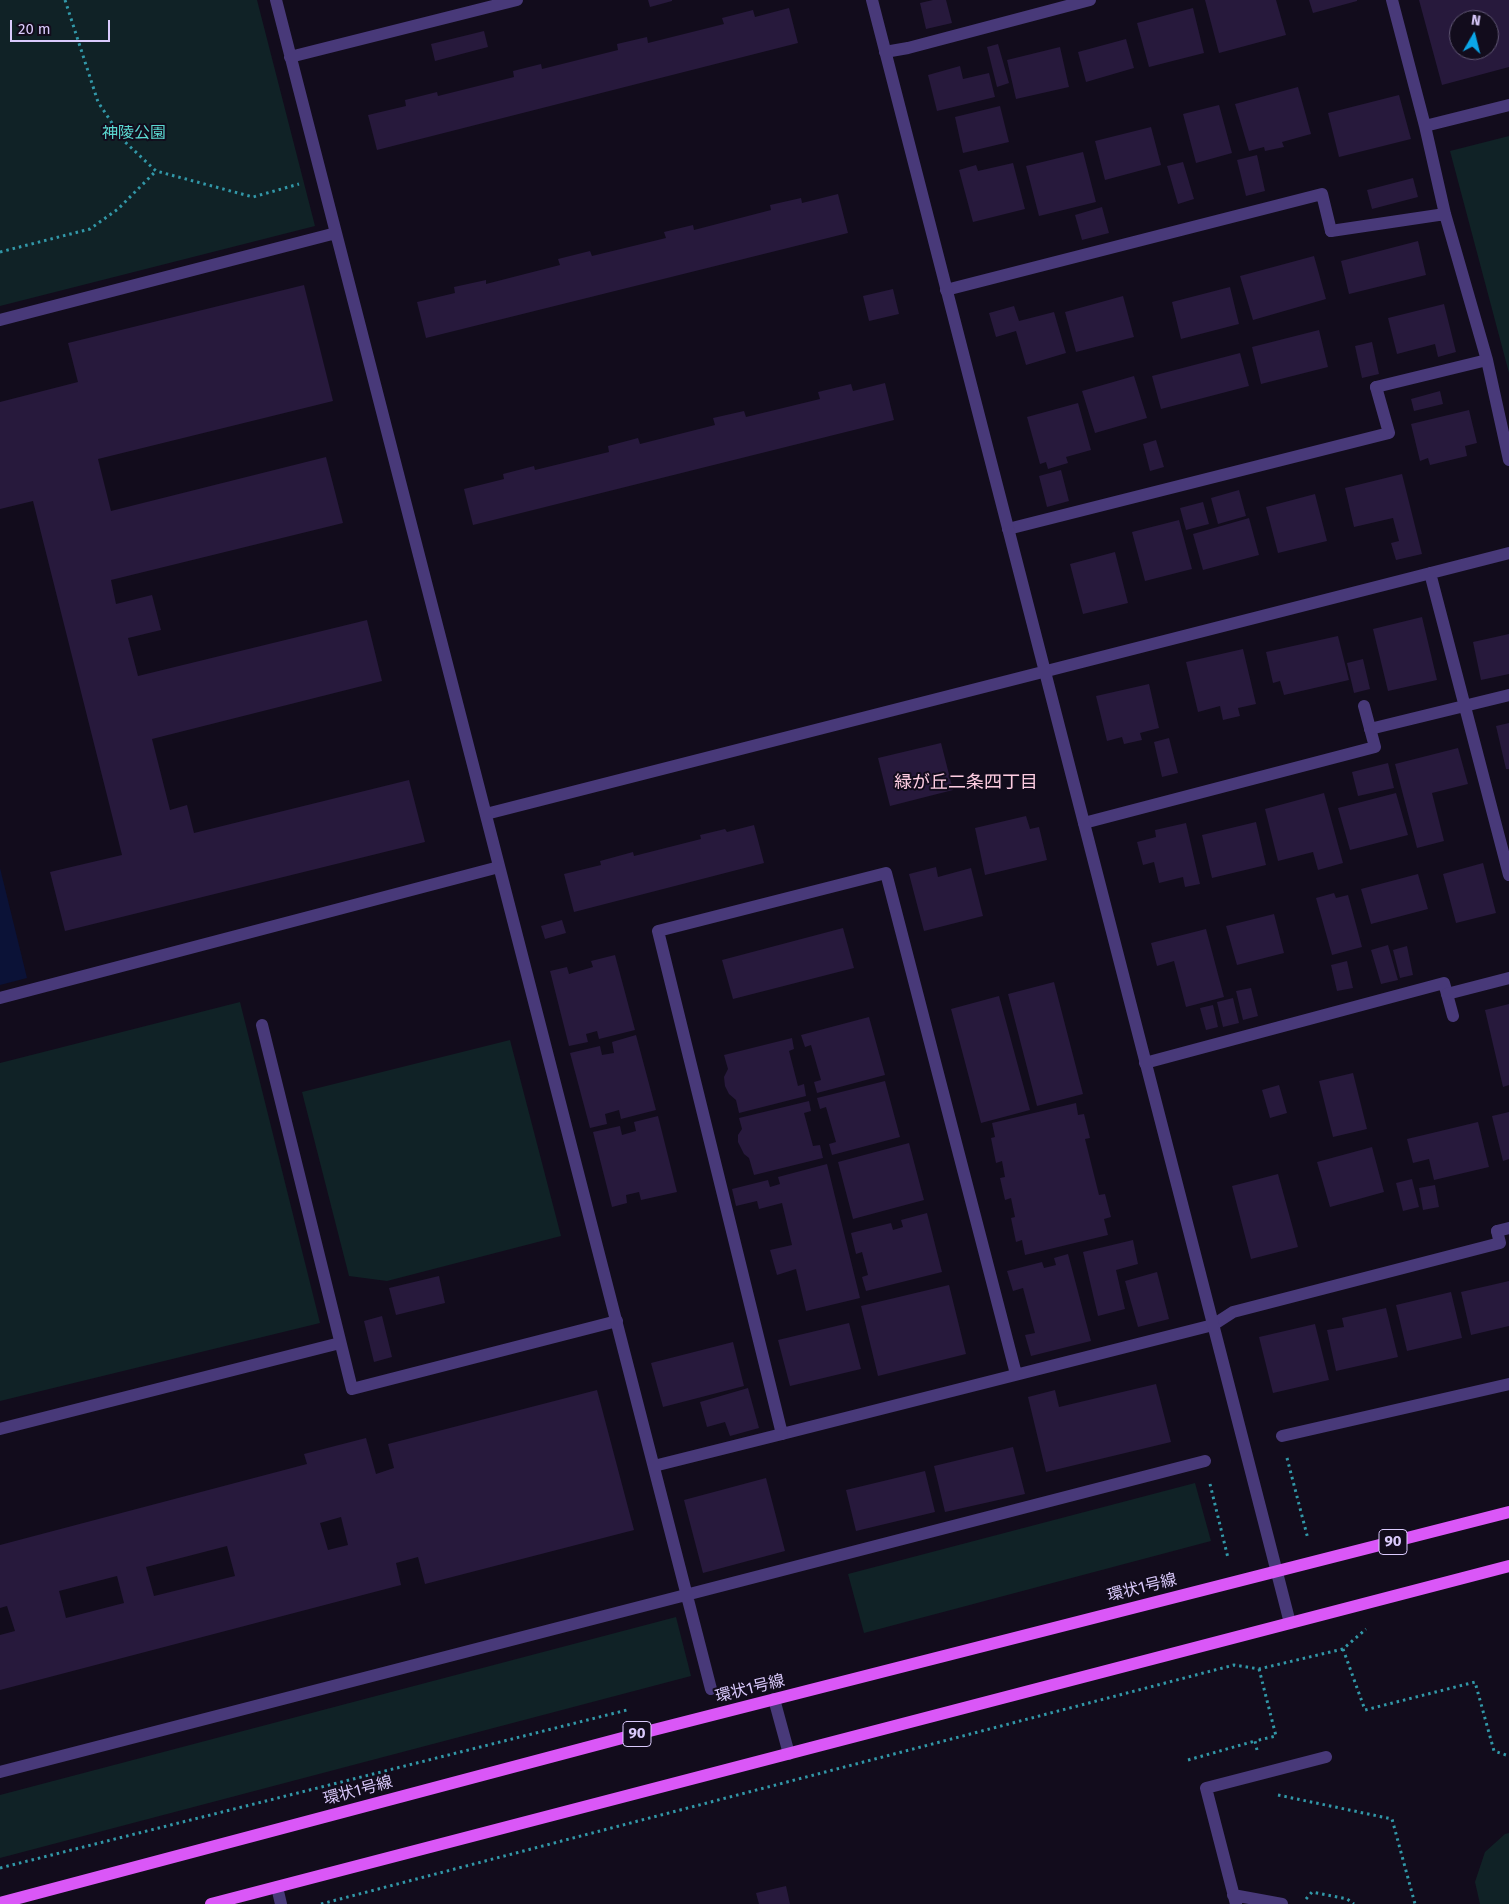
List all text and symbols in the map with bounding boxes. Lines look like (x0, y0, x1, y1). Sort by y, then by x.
scale bar (12, 10, 112, 42)
north arrow (1449, 10, 1499, 60)
text: N (1470, 12, 1482, 30)
text: 20 m (18, 20, 51, 38)
park label: 神陵公園 (102, 124, 166, 144)
district label: 緑が丘二条四丁目 (894, 772, 1038, 794)
road number: 90 (1379, 1530, 1407, 1554)
street label: 環状1号線 (1105, 1570, 1179, 1606)
street label: 環状1号線 (713, 1671, 787, 1707)
road number: 90 (623, 1722, 651, 1746)
street label: 環状1号線 (321, 1773, 395, 1809)

